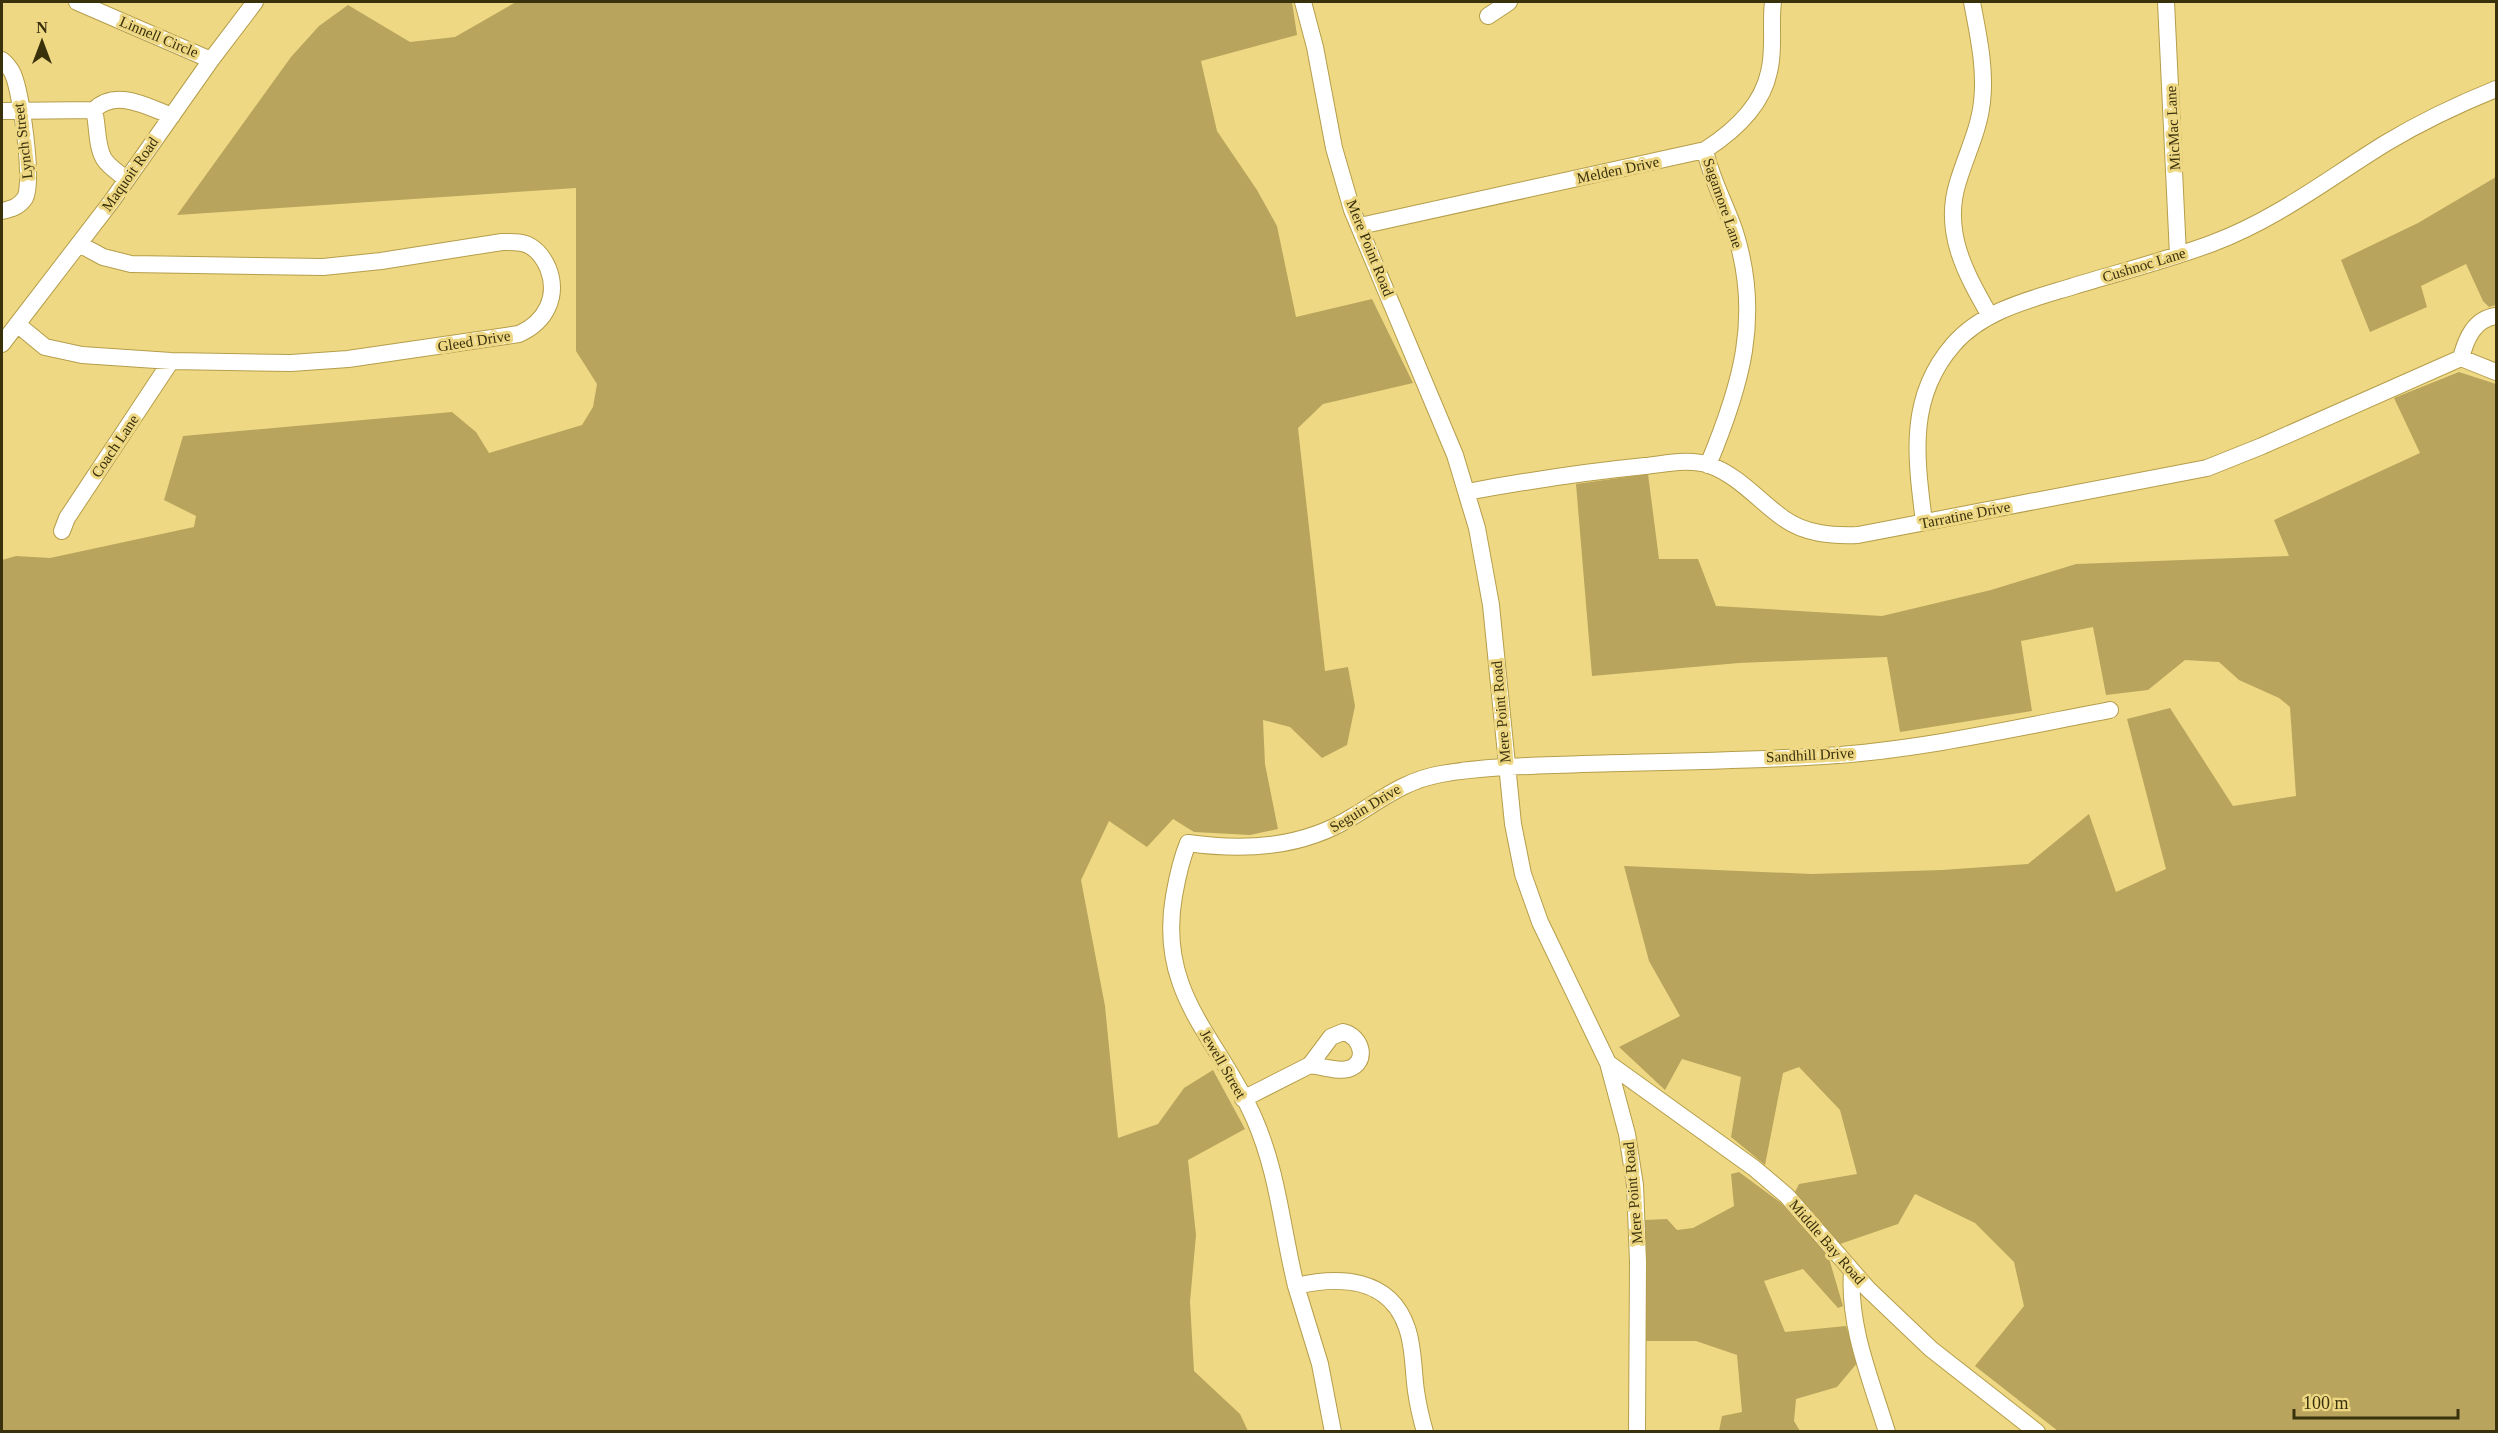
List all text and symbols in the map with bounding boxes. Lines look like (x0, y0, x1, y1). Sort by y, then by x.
north arrow (12, 12, 72, 72)
street label: Linnell Circle (117, 13, 201, 61)
text: N (36, 19, 48, 36)
street label: MicMac Lane (2163, 85, 2183, 171)
street label: Lynch Street (10, 101, 36, 180)
street label: Maquoit Road (99, 134, 162, 214)
street label: Melden Drive (1575, 153, 1661, 187)
street label: Sagamore Lane (1700, 156, 1746, 250)
street label: Mere Point Road (1343, 197, 1397, 299)
street label: Cushnoc Lane (2100, 245, 2188, 285)
street label: Gleed Drive (436, 327, 512, 355)
street label: Coach Lane (88, 411, 142, 480)
street label: Tarratine Drive (1918, 498, 2012, 532)
street label: Mere Point Road (1489, 660, 1513, 764)
street label: Sandhill Drive (1766, 745, 1855, 765)
street label: Seguin Drive (1327, 780, 1404, 835)
street label: Jewell Street (1197, 1027, 1250, 1102)
street label: Mere Point Road (1621, 1141, 1645, 1245)
street label: Middle Bay Road (1786, 1197, 1868, 1288)
scale bar (2294, 1382, 2458, 1420)
text: 100 m (2303, 1393, 2349, 1413)

